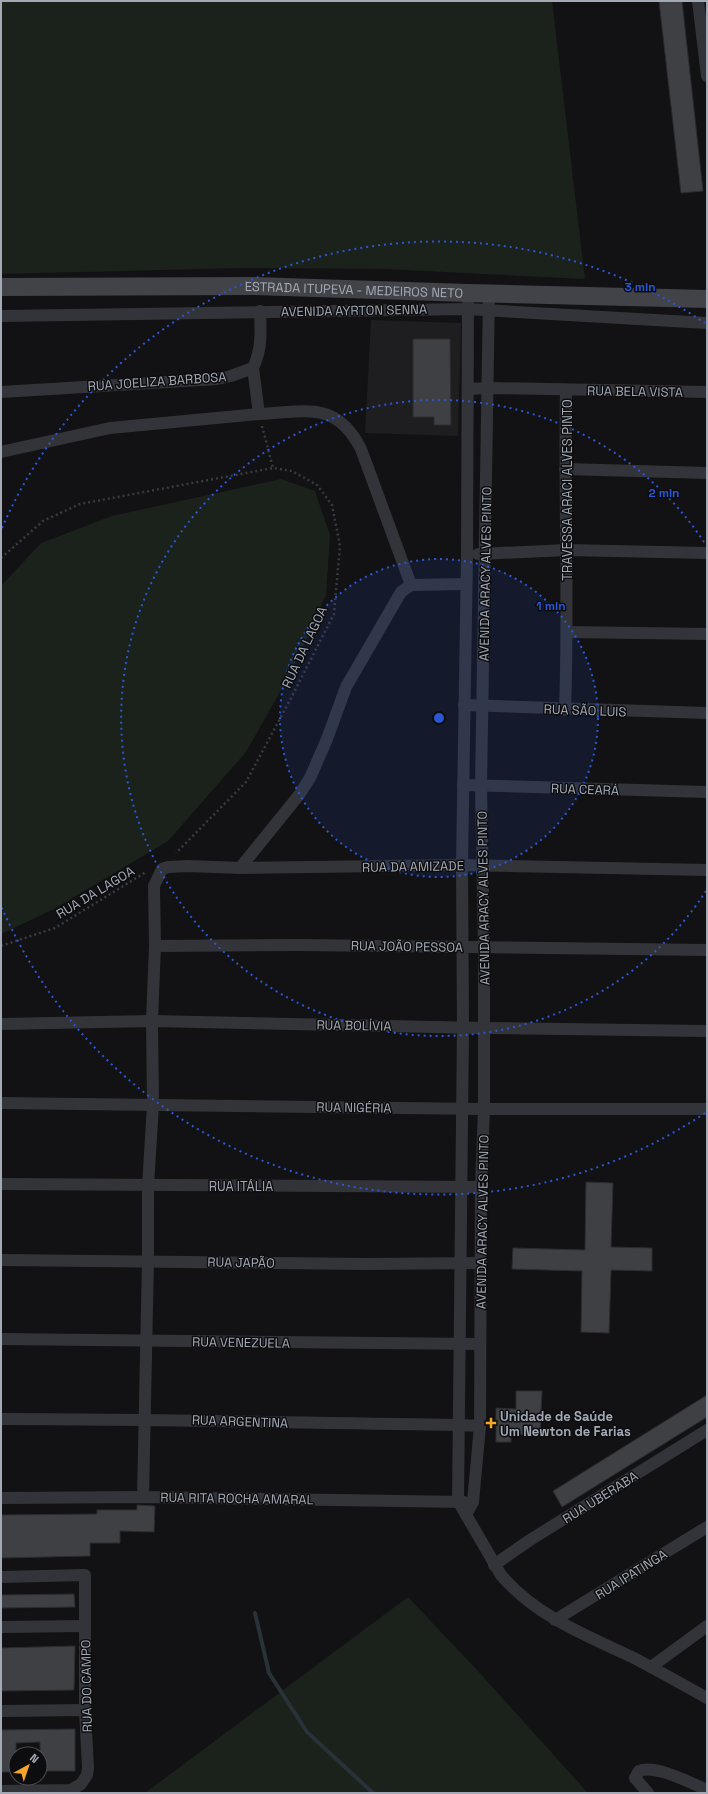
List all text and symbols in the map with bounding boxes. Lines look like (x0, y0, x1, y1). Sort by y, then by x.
street label: ESTRADA ITUPEVA - MEDEIROS NETO (245, 278, 463, 302)
text: 3 min (624, 279, 656, 295)
street label: AVENIDA AYRTON SENNA (281, 301, 427, 320)
street label: RUA JOELIZA BARBOSA (87, 368, 227, 395)
street label: RUA BELA VISTA (587, 382, 683, 401)
street label: TRAVESSA ARACI ALVES PINTO (559, 399, 576, 581)
text: 2 min (648, 485, 680, 501)
street label: AVENIDA ARACY ALVES PINTO (475, 487, 496, 661)
text: 1 min (536, 598, 566, 614)
street label: RUA DA LAGOA (278, 604, 331, 691)
street label: RUA SÃO LUIS (543, 701, 627, 720)
centre of rings (432, 711, 446, 725)
street label: RUA CEARÁ (551, 780, 619, 799)
street label: AVENIDA ARACY ALVES PINTO (473, 811, 494, 985)
street label: RUA DA AMIZADE (362, 857, 464, 876)
street label: RUA DA LAGOA (53, 862, 138, 922)
street label: RUA JOÃO PESSOA (351, 937, 463, 956)
street label: RUA BOLÍVIA (316, 1016, 392, 1035)
street label: RUA NIGÉRIA (316, 1098, 392, 1117)
street label: AVENIDA ARACY ALVES PINTO (472, 1135, 493, 1309)
street label: RUA ITÁLIA (209, 1178, 273, 1195)
street label: RUA JAPÃO (207, 1253, 275, 1272)
street label: RUA VENEZUELA (192, 1333, 290, 1352)
place label: Unidade de Saúde Um Newton de Farias (500, 1408, 631, 1440)
street label: RUA ARGENTINA (191, 1411, 288, 1432)
marker: Unidade de Saúde Um Newton de Farias (485, 1417, 497, 1429)
street label: RUA UBERABA (559, 1467, 641, 1527)
street label: RUA RITA ROCHA AMARAL (160, 1489, 314, 1508)
street label: RUA IPATINGA (592, 1546, 670, 1603)
street label: RUA DO CAMPO (77, 1639, 96, 1733)
north arrow (8, 1746, 48, 1786)
text: N (27, 1751, 42, 1766)

